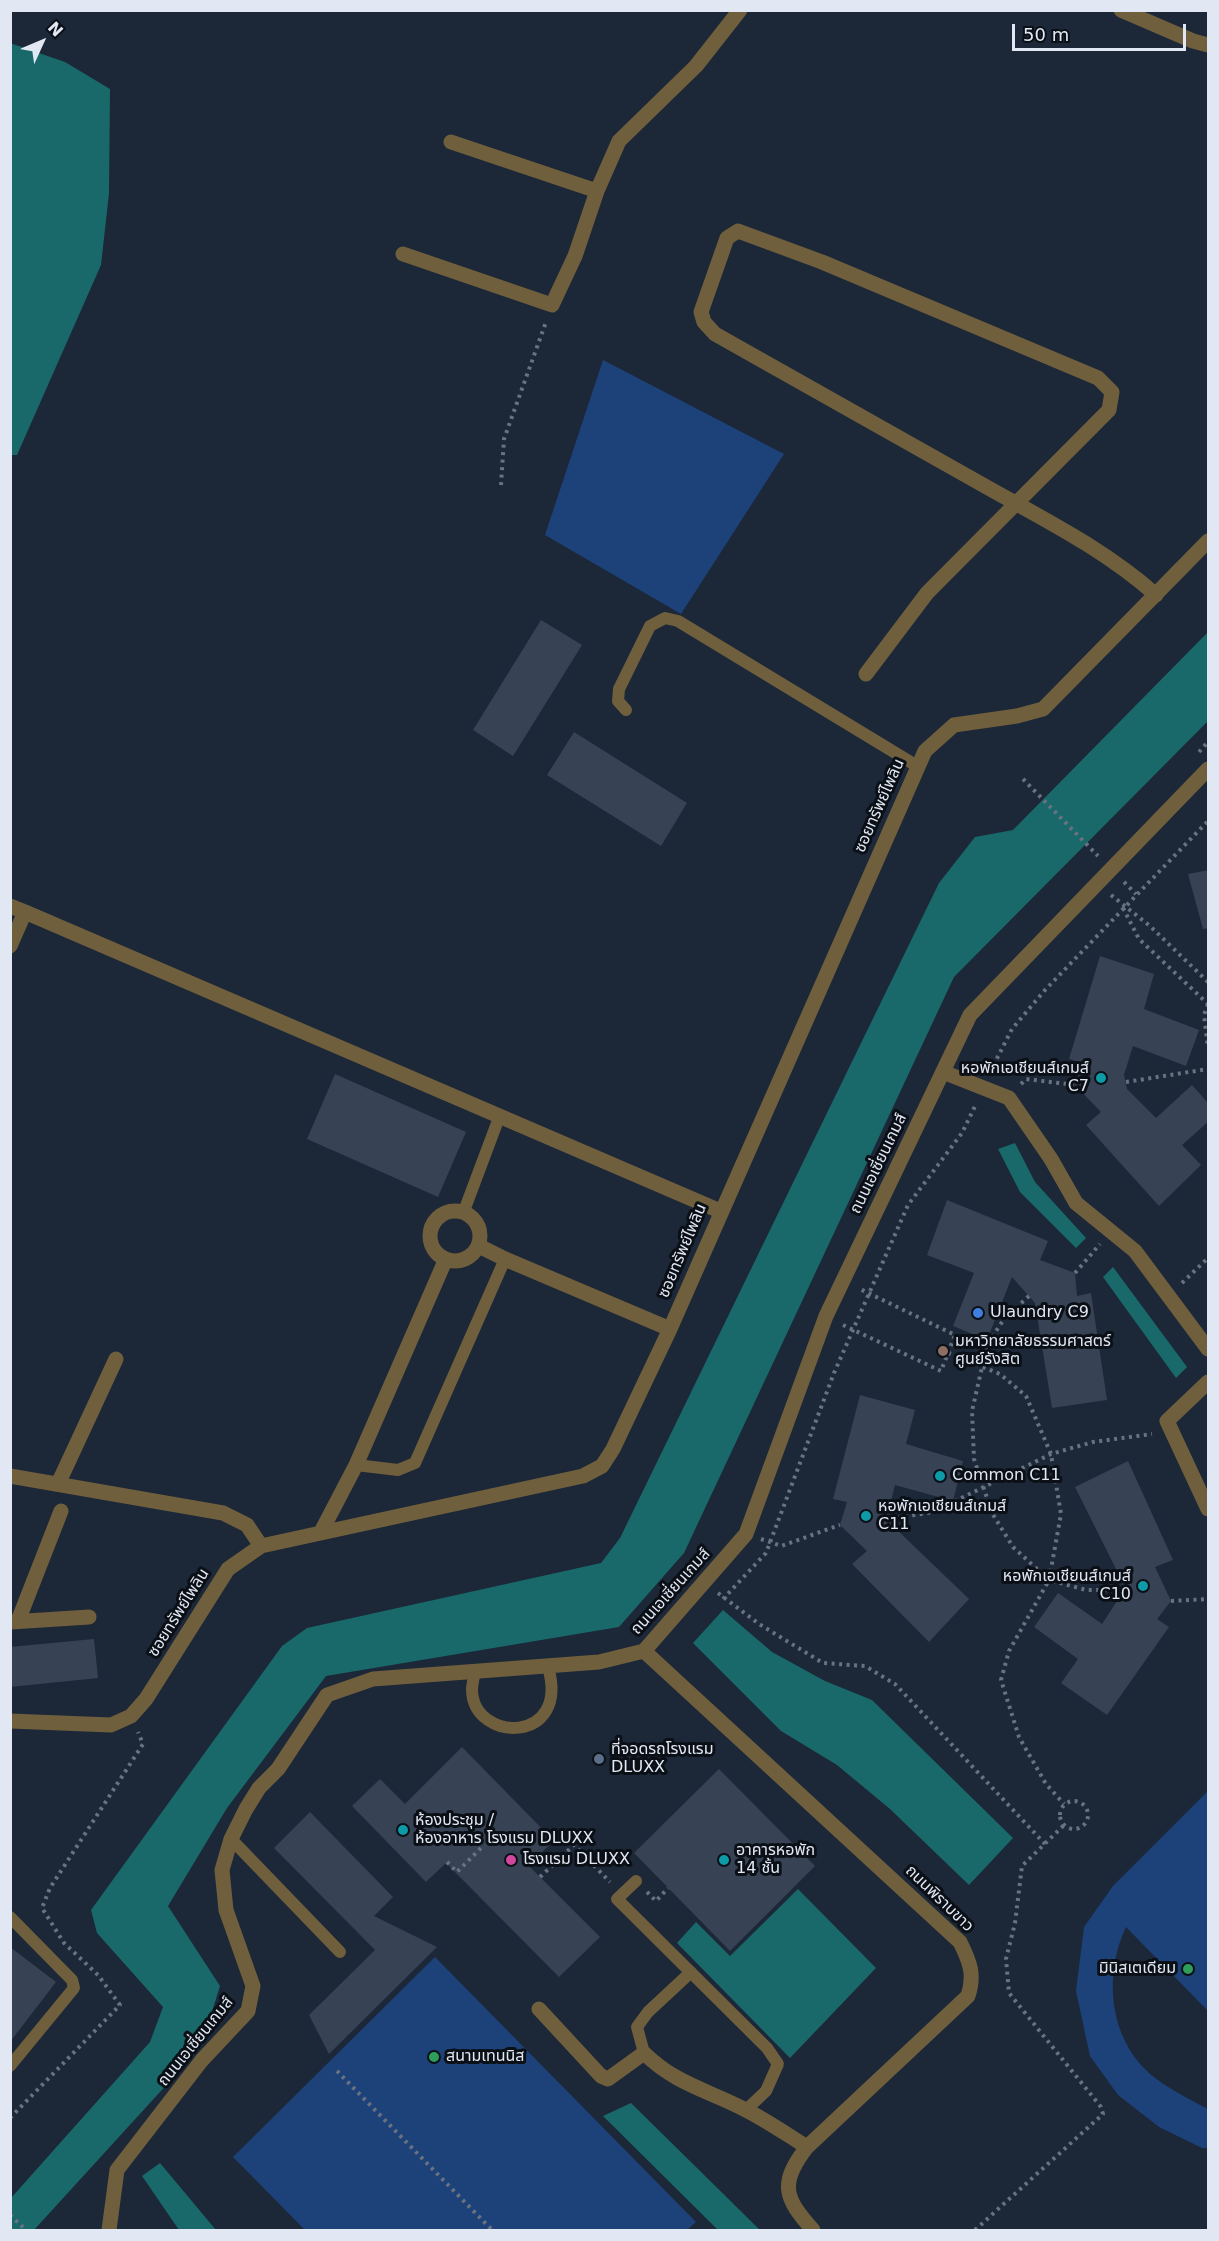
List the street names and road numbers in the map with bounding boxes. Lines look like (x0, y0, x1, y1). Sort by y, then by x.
street label: ซอยทรัพย์ไพลิน (851, 756, 909, 856)
street label: ถนนเอเซี่ยนเกมส์ (846, 1111, 912, 1217)
street label: ซอยทรัพย์ไพลิน (655, 1201, 711, 1301)
street label: ถนนเอเซี่ยนเกมส์ (627, 1545, 715, 1639)
street label: ซอยทรัพย์ไพลิน (144, 1565, 214, 1661)
street label: ถนนพิราบขาว (901, 1862, 977, 1936)
street label: ถนนเอเซี่ยนเกมส์ (154, 1994, 238, 2090)

